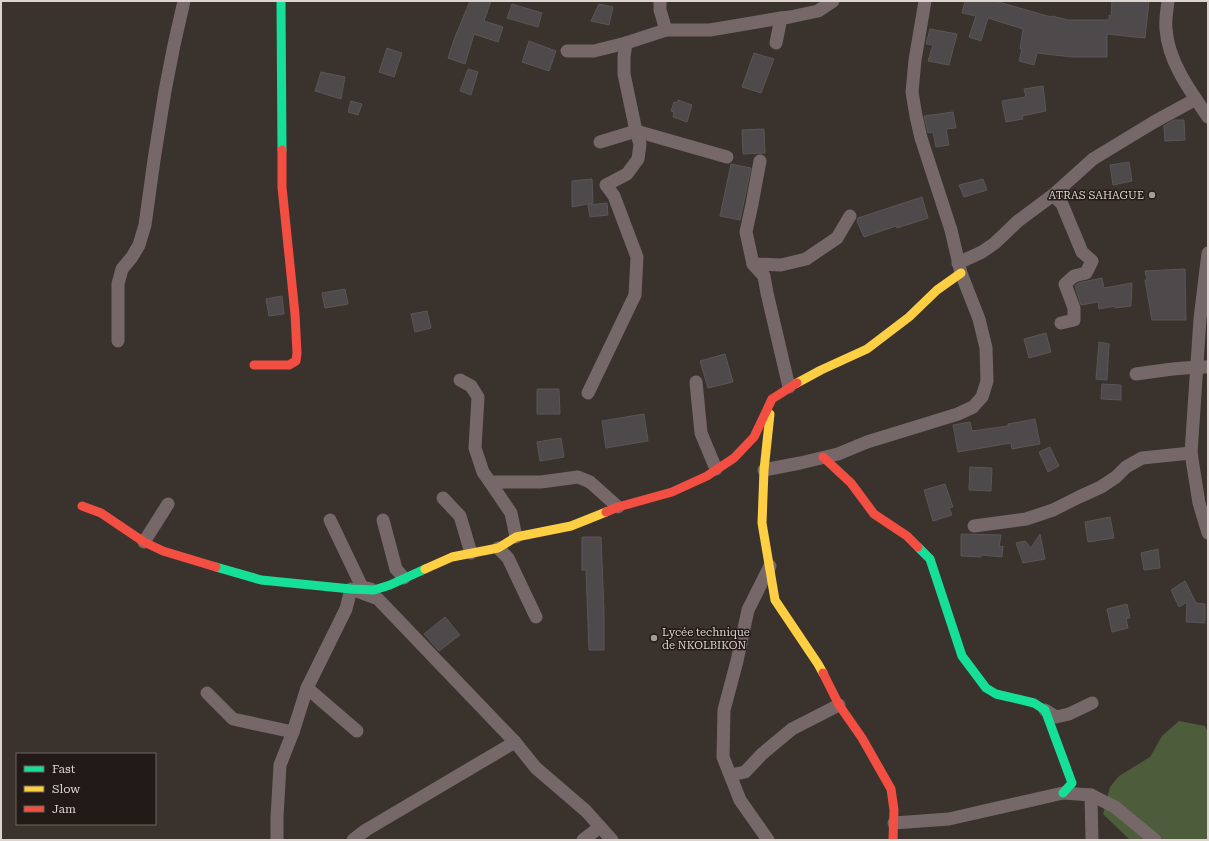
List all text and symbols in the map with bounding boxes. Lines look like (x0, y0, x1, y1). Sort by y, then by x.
place label: ATRAS SAHAGUE (1048, 189, 1144, 202)
marker: ATRAS SAHAGUE (1147, 190, 1157, 200)
place label: Lycée technique de NKOLBIKON (662, 626, 750, 652)
marker: Lycée technique de NKOLBIKON (649, 633, 659, 643)
legend (16, 753, 156, 825)
text: Fast (52, 762, 76, 776)
text: Slow (52, 782, 80, 796)
text: Jam (52, 802, 76, 816)

